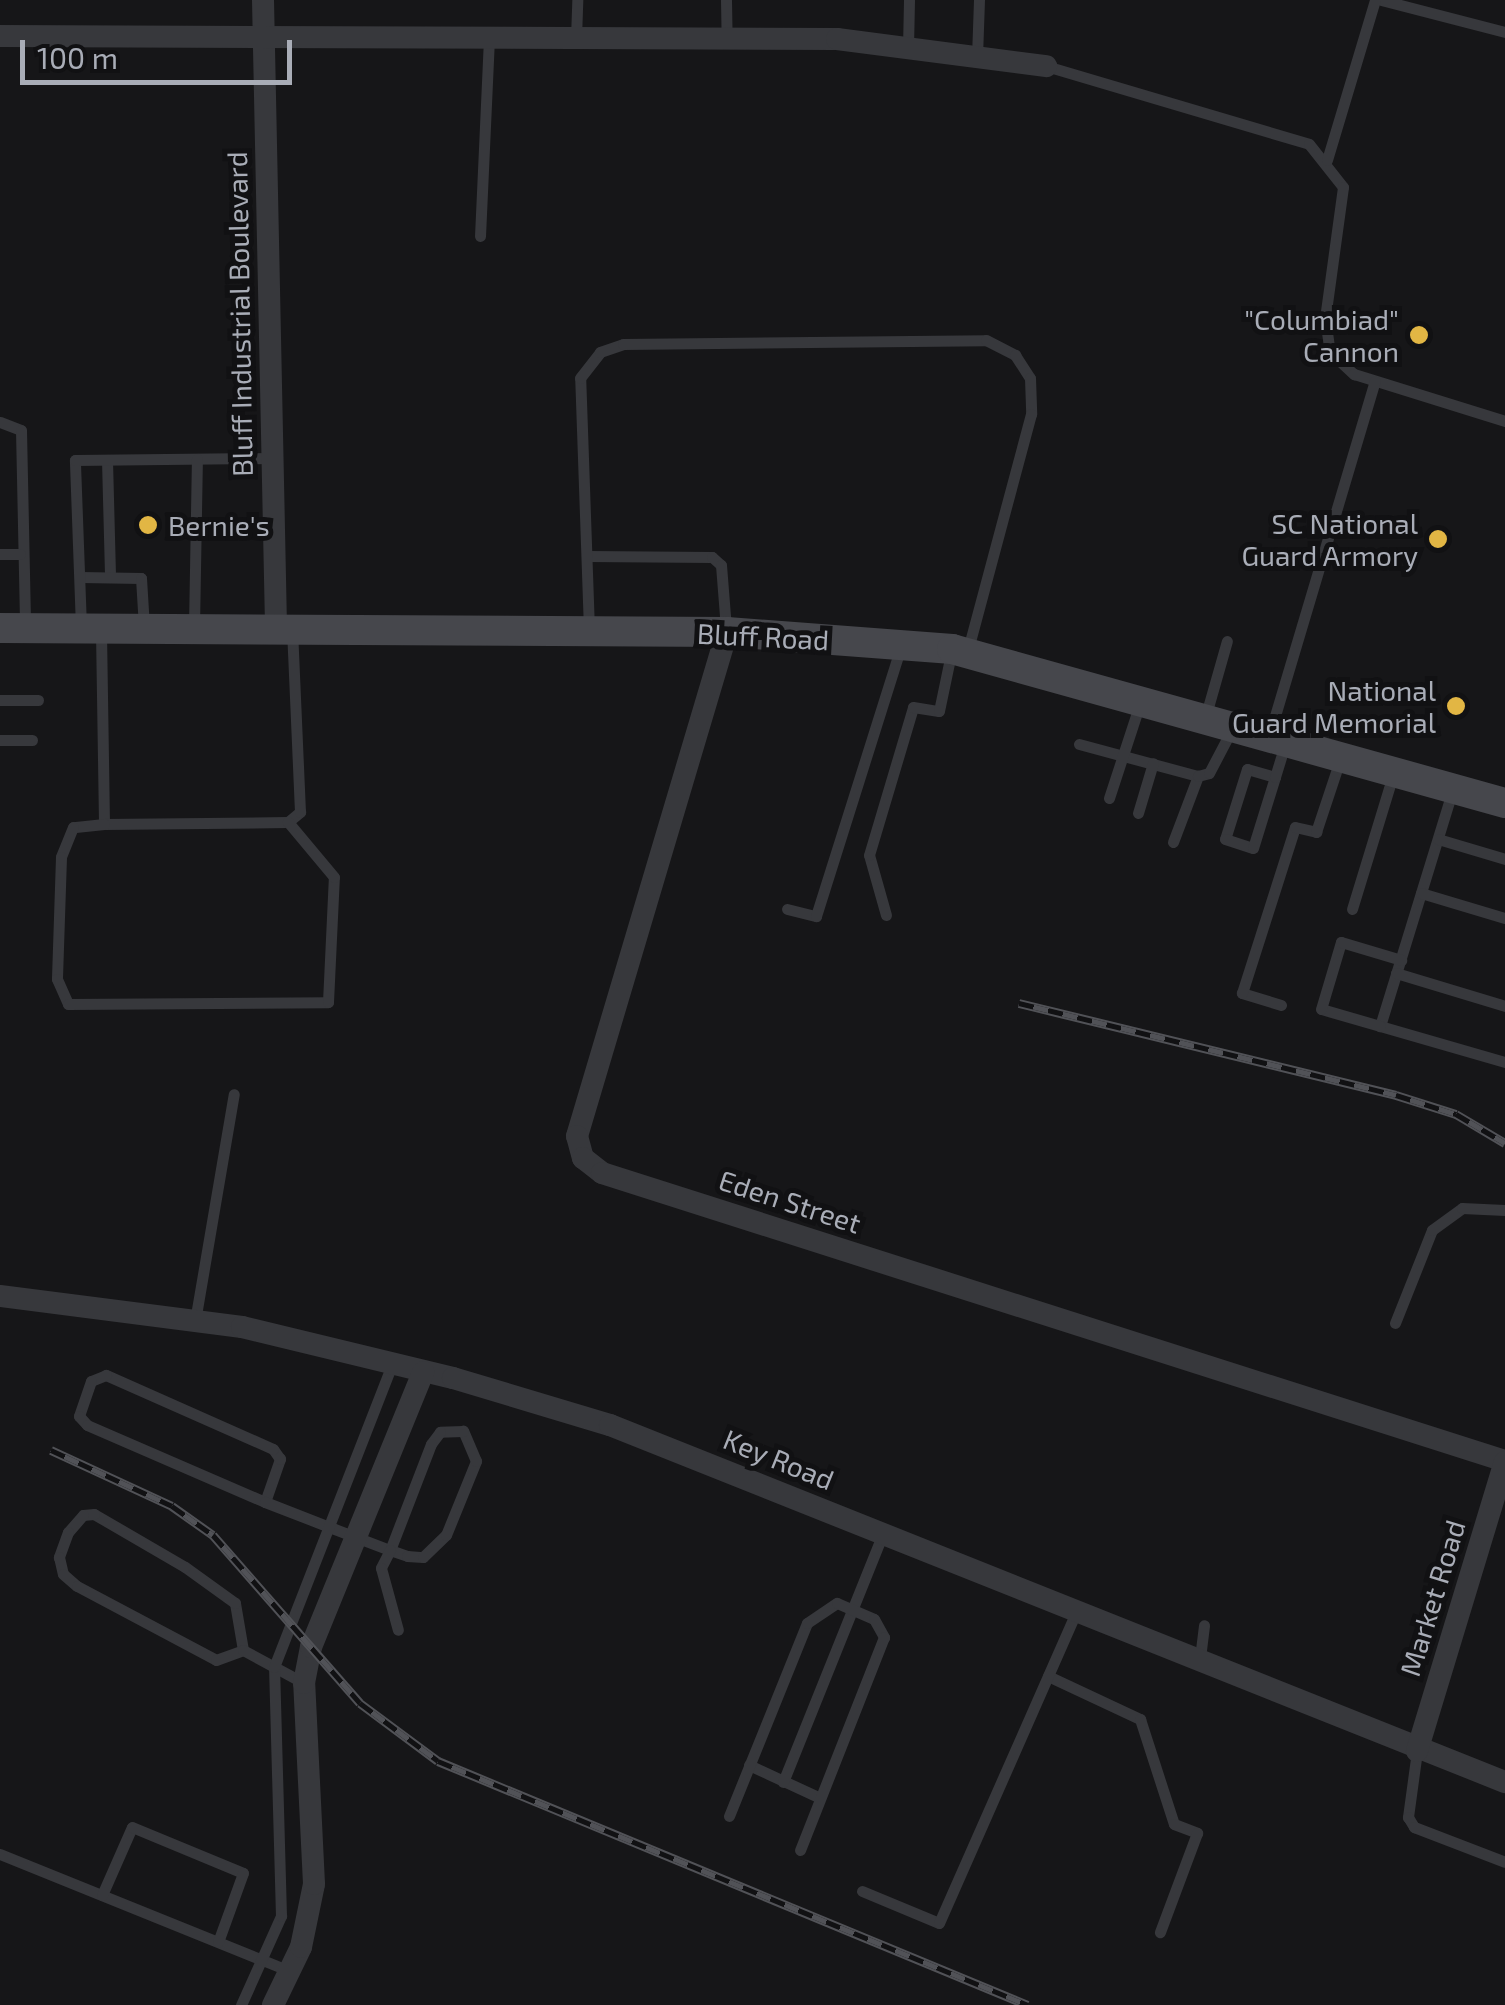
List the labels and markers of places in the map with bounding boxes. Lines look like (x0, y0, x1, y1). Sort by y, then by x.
place label: "Columbiad" Cannon (1244, 302, 1399, 368)
marker: "Columbiad" Cannon (1408, 324, 1430, 346)
place label: SC National Guard Armory (1241, 506, 1418, 572)
place label: Bernie's (168, 508, 270, 542)
marker: Bernie's (137, 514, 159, 536)
marker: SC National Guard Armory (1427, 528, 1449, 550)
place label: National Guard Memorial (1232, 673, 1436, 739)
marker: National Guard Memorial (1445, 695, 1467, 717)

